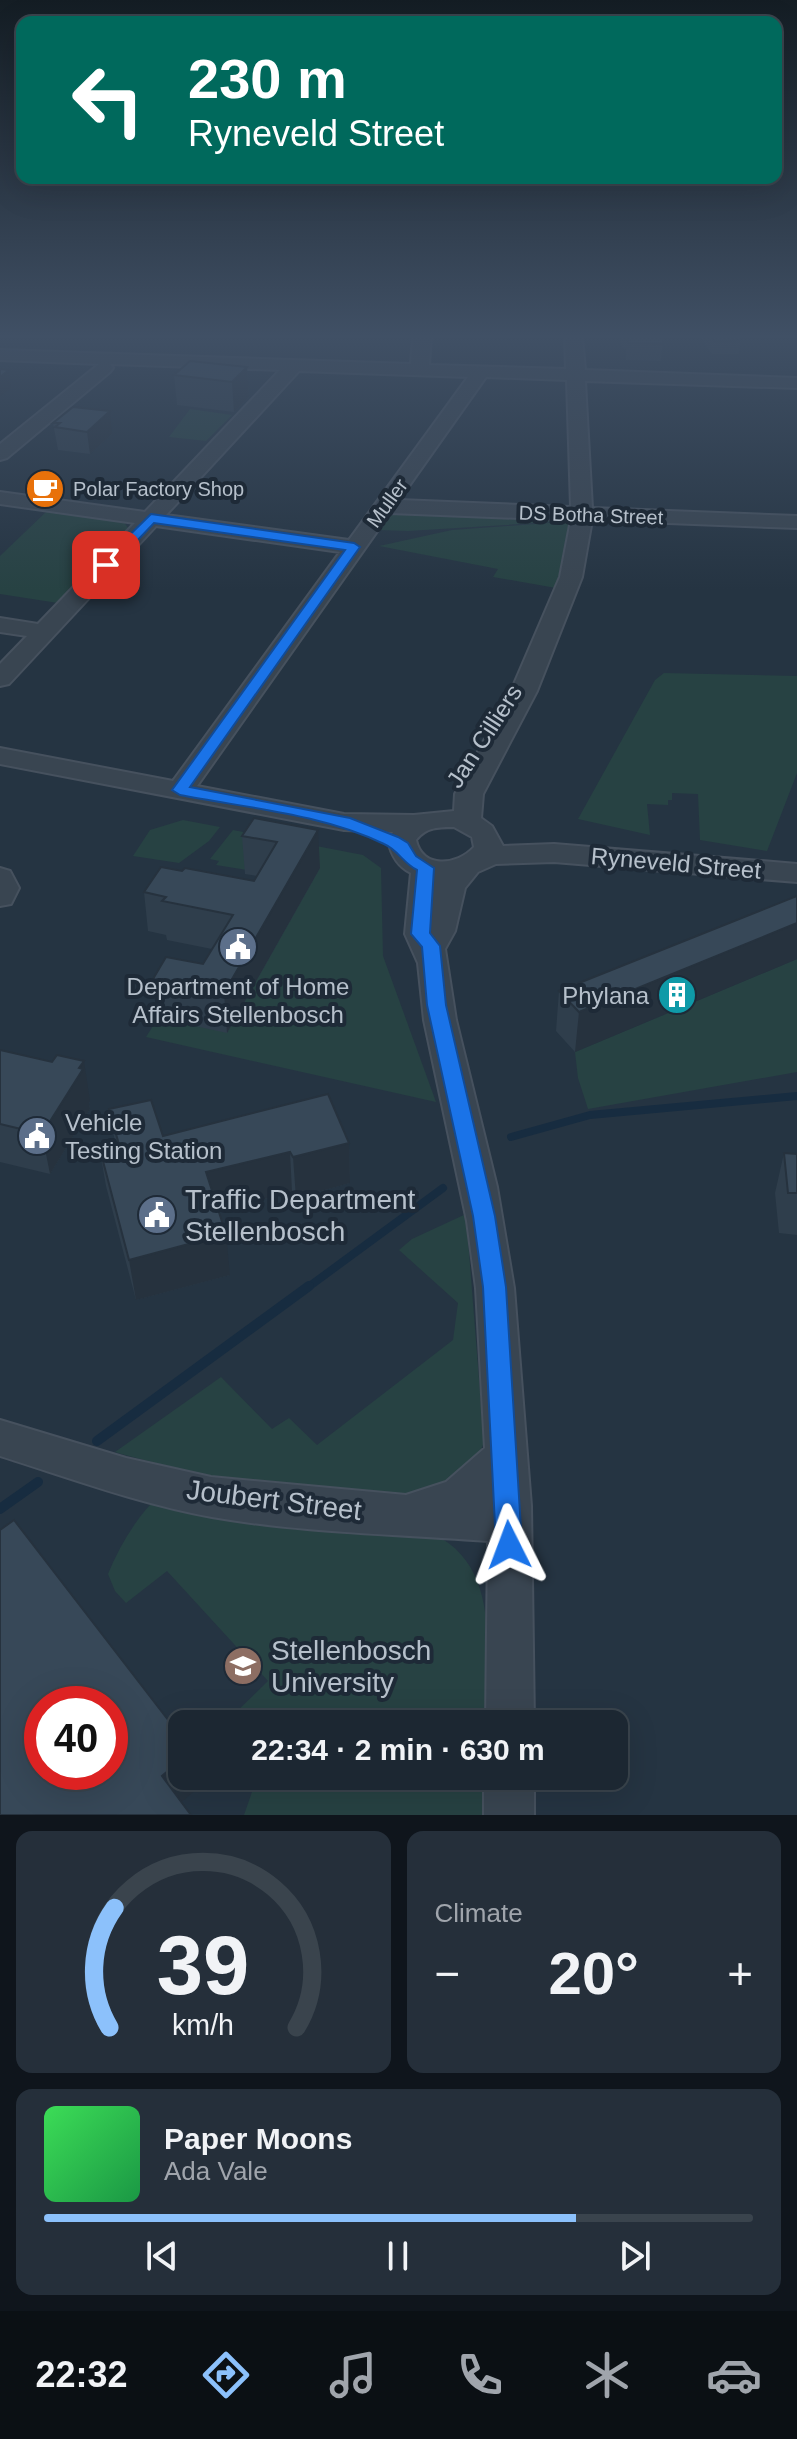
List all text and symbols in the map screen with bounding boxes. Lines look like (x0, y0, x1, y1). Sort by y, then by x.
text: 230 m (188, 47, 347, 110)
icon: left (56, 48, 160, 152)
text: Ryneveld Street (188, 113, 444, 154)
cafe icon: Polar Factory Shop (24, 468, 66, 510)
street label: Muller (362, 474, 412, 531)
place label: Polar Factory Shop (73, 478, 244, 500)
street label: DS Botha Street (518, 501, 664, 529)
pin (72, 531, 140, 599)
icon: arrive (84, 543, 128, 587)
street label: Jan Cilliers (441, 679, 527, 793)
street label: Ryneveld Street (590, 842, 763, 884)
public building icon: Department of Home Affairs Stellenbosch (217, 926, 259, 968)
place label: Department of Home Affairs Stellenbosch (127, 973, 349, 1028)
building icon: Phylana (656, 974, 698, 1016)
place label: Phylana (562, 982, 650, 1009)
place label: Vehicle Testing Station (65, 1109, 222, 1164)
public building icon: Vehicle Testing Station (16, 1115, 58, 1157)
place label: Traffic Department Stellenbosch (185, 1184, 416, 1247)
public building icon: Traffic Department Stellenbosch (136, 1194, 178, 1236)
street label: Joubert Street (185, 1474, 363, 1526)
position arrow (467, 1503, 551, 1587)
place label: Stellenbosch University (271, 1635, 431, 1698)
school or university icon: Stellenbosch University (222, 1645, 264, 1687)
speed limit sign: 40 (24, 1686, 128, 1790)
text: 22:34 · 2 min · 630 m (251, 1733, 545, 1766)
text: Climate (435, 1898, 523, 1928)
text: 39 (157, 1919, 250, 2012)
text: 20° (548, 1940, 639, 2007)
text: − (435, 1949, 460, 1998)
text: + (727, 1949, 753, 1998)
text: km/h (172, 2009, 234, 2041)
text: Paper Moons (164, 2122, 352, 2155)
text: Ada Vale (164, 2156, 268, 2186)
icon: previous (140, 2234, 184, 2278)
icon: pause (376, 2234, 420, 2278)
icon: next (613, 2234, 657, 2278)
icon: directions (198, 2347, 254, 2403)
icon: music (325, 2347, 381, 2403)
icon: phone (452, 2347, 508, 2403)
icon: climate (579, 2347, 635, 2403)
icon: car (706, 2347, 762, 2403)
text: 22:32 (35, 2354, 127, 2395)

